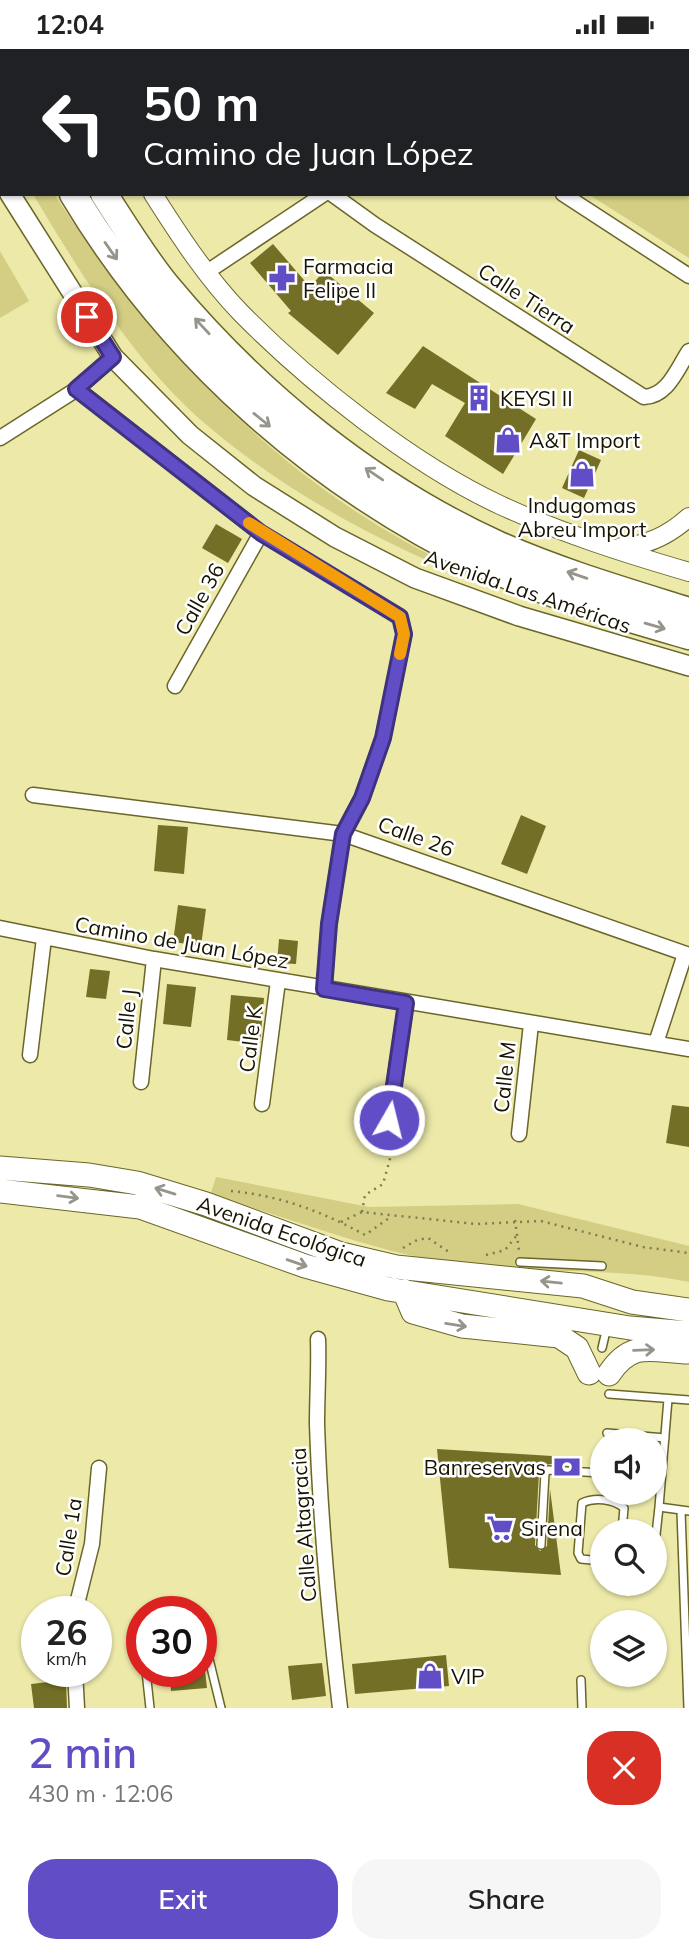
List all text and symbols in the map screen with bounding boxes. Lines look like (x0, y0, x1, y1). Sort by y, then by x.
text: 12:04 (35, 8, 104, 41)
text: 50 m (143, 72, 259, 133)
icon: left (28, 77, 119, 168)
text: Camino de Juan López (143, 133, 474, 173)
one-way arrow (104, 241, 118, 260)
place label: Farmacia Felipe II (303, 253, 394, 303)
street label: Calle Tierra (474, 257, 580, 339)
pharmacy icon: Farmacia Felipe II (267, 263, 297, 293)
pin (57, 287, 117, 347)
icon: arrive (68, 298, 106, 336)
one-way arrow (194, 318, 211, 335)
building icon: KEYSI II (464, 383, 494, 413)
place label: KEYSI II (500, 385, 573, 411)
one-way arrow (253, 412, 271, 428)
shop icon: A&T Import (493, 425, 523, 455)
place label: A&T Import (529, 427, 640, 453)
shop icon: Indugomas Abreu Import (567, 459, 597, 489)
one-way arrow (365, 467, 384, 481)
place label: Indugomas Abreu Import (518, 492, 646, 542)
street label: Avenida Las Américas (421, 543, 635, 639)
street label: Calle 36 (169, 558, 229, 640)
one-way arrow (567, 568, 589, 580)
one-way arrow (644, 620, 666, 633)
street label: Calle 26 (375, 810, 457, 862)
street label: Camino de Juan López (73, 910, 291, 974)
street label: Calle J (110, 988, 142, 1050)
street label: Calle K (233, 1004, 267, 1074)
street label: Calle M (487, 1040, 521, 1114)
position arrow (352, 1083, 426, 1157)
one-way arrow (154, 1184, 176, 1197)
street label: Avenida Ecológica (194, 1190, 370, 1272)
one-way arrow (56, 1191, 79, 1204)
one-way arrow (286, 1258, 308, 1270)
one-way arrow (540, 1276, 562, 1289)
one-way arrow (444, 1319, 467, 1332)
one-way arrow (632, 1344, 655, 1357)
map controls (590, 1428, 667, 1687)
button: sound (590, 1428, 667, 1505)
street label: Calle Altagracia (285, 1447, 321, 1603)
bank icon: Banreservas (552, 1452, 582, 1482)
place label: Banreservas (424, 1454, 546, 1480)
street label: Calle 1a (49, 1496, 87, 1578)
supermarket icon: Sirena (485, 1513, 515, 1543)
place label: Sirena (521, 1515, 583, 1541)
button: search (590, 1519, 667, 1596)
speed limit sign: 30 (126, 1596, 217, 1687)
text: 26 (45, 1610, 88, 1654)
button: layers (590, 1610, 667, 1687)
text: km/h (46, 1647, 87, 1670)
shop icon: VIP (415, 1661, 445, 1691)
place label: VIP (451, 1663, 485, 1689)
text: 2 min (28, 1726, 137, 1779)
button: close (587, 1731, 661, 1805)
text: 430 m · 12:06 (28, 1779, 173, 1808)
button: Exit (28, 1859, 338, 1939)
button: Share (352, 1859, 661, 1939)

